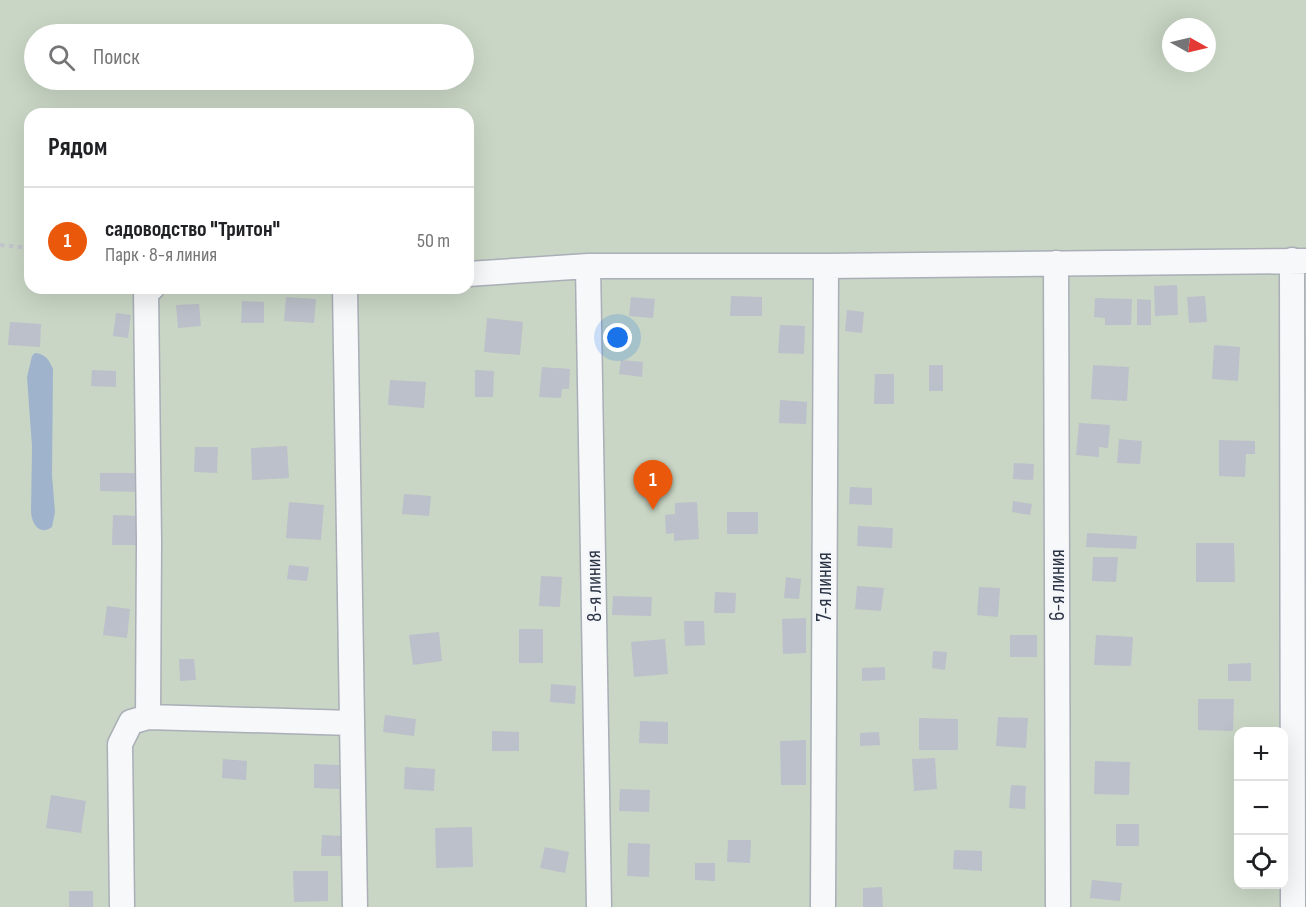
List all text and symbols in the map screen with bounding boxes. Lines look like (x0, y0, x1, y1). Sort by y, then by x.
north arrow (1162, 18, 1216, 72)
search box (24, 24, 474, 90)
icon: search (45, 41, 78, 74)
text: Поиск (93, 44, 139, 71)
text: Рядом (48, 132, 107, 163)
text: садоводство "Тритон" (105, 216, 280, 243)
text: 1 (64, 229, 71, 253)
text: 50 m (417, 229, 450, 253)
text: Парк · 8-я линия (105, 243, 217, 267)
your location (603, 323, 632, 352)
pin: 1 (634, 460, 672, 510)
street label: 6-я линия (1045, 549, 1070, 621)
street label: 8-я линия (581, 550, 607, 622)
street label: 7-я линия (812, 552, 837, 622)
map controls (1234, 727, 1288, 889)
button: + (1234, 727, 1288, 781)
button: − (1234, 781, 1288, 835)
button: locate (1234, 835, 1288, 889)

